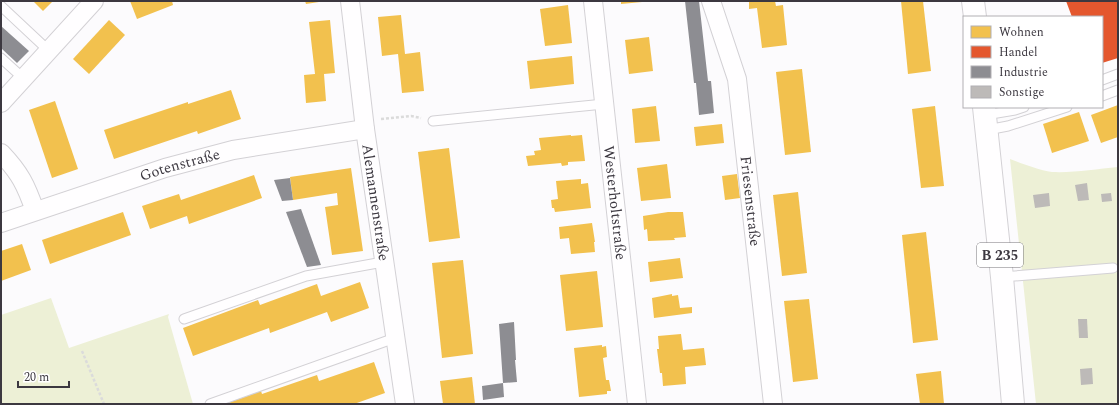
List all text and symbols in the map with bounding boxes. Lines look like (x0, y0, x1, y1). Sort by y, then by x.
legend (963, 16, 1103, 108)
text: Wohnen (999, 23, 1044, 42)
text: Handel (999, 43, 1038, 62)
text: Industrie (999, 63, 1048, 82)
text: Sonstige (999, 83, 1045, 102)
street label: Gotenstraße (136, 142, 222, 187)
street label: Alemannenstraße (356, 142, 396, 262)
street label: Westerholtstraße (597, 145, 633, 261)
street label: Friesenstraße (734, 155, 767, 247)
road number: B 235 (977, 243, 1023, 267)
scale bar (18, 363, 69, 389)
text: 20 m (24, 368, 49, 387)

